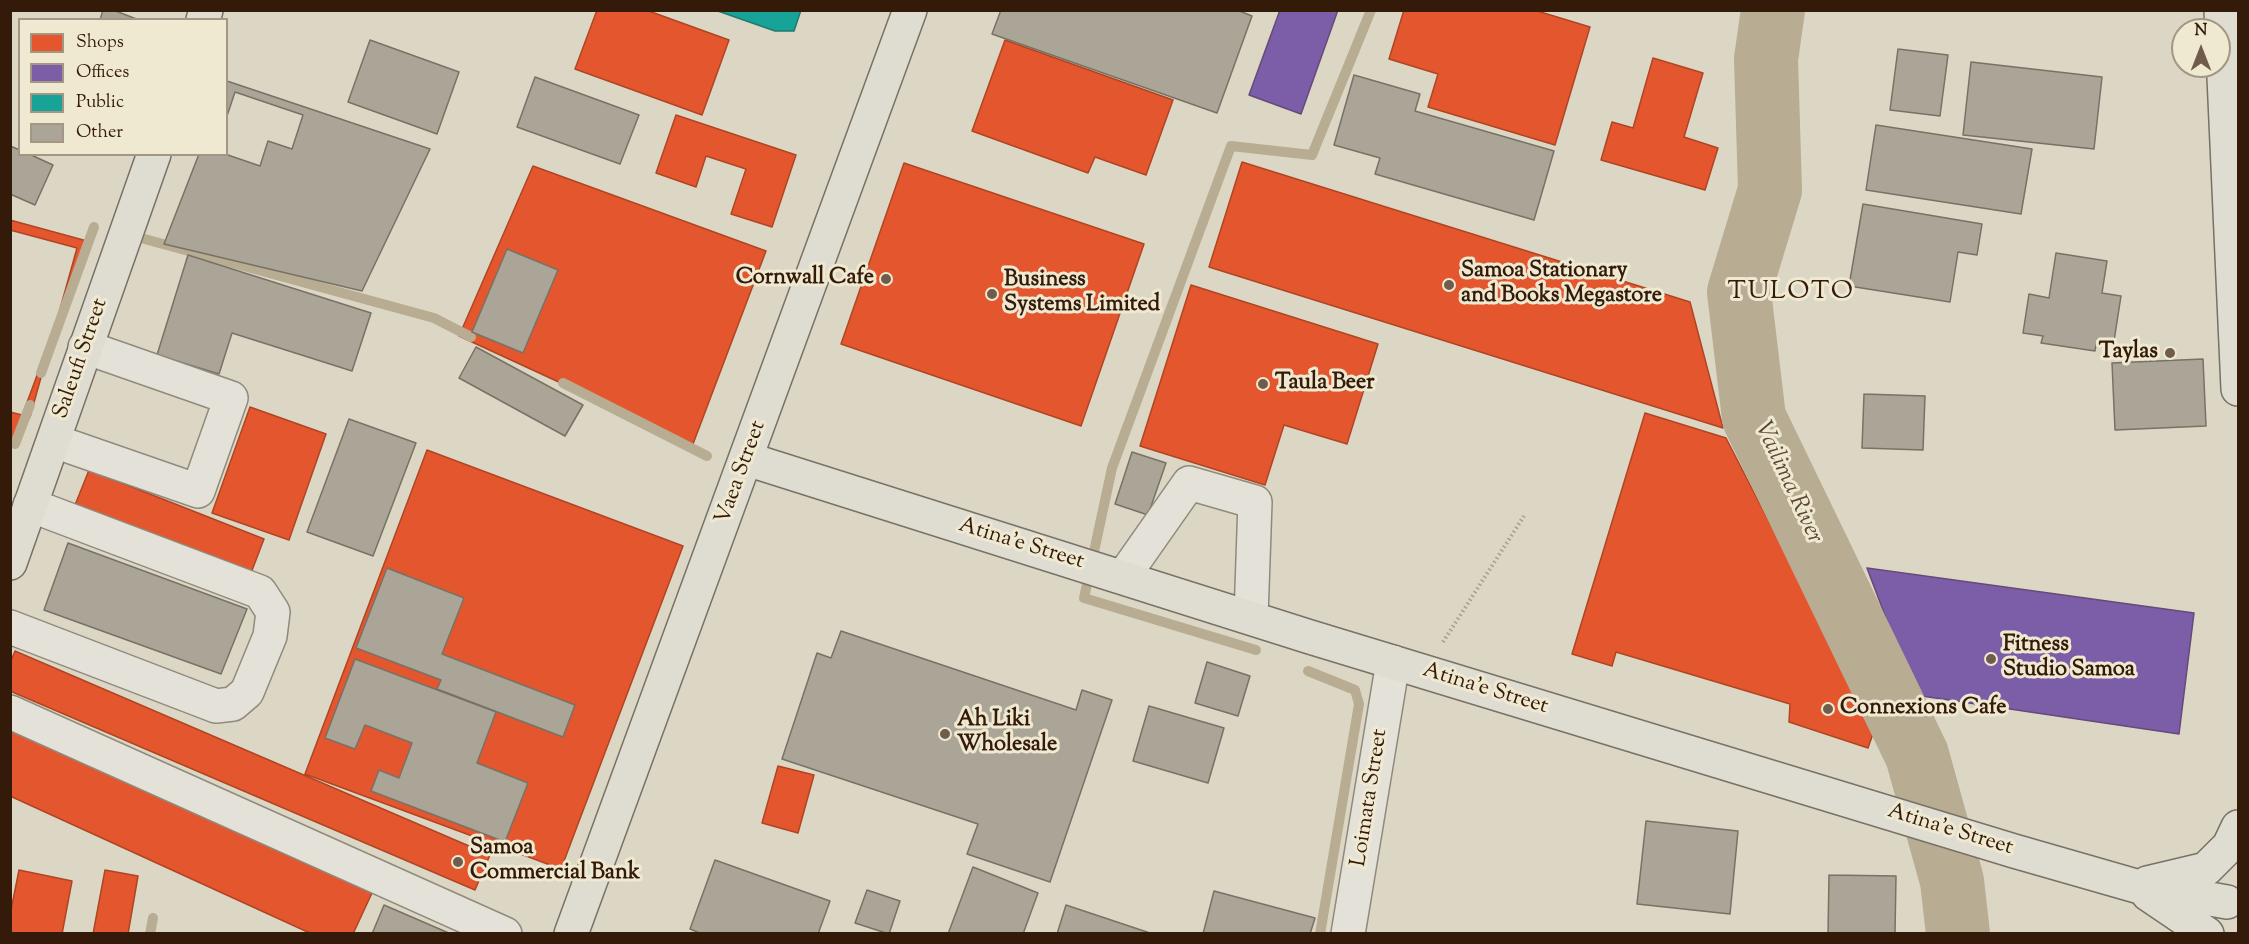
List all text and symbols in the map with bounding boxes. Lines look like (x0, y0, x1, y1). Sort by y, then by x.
legend (18, 18, 228, 156)
north arrow (2171, 18, 2231, 78)
text: N (2195, 20, 2207, 43)
text: Shops (76, 30, 124, 56)
text: Offices (76, 60, 129, 86)
text: Public (76, 90, 124, 116)
text: Other (76, 120, 123, 146)
place label: Samoa Stationary and Books Megastore (1461, 259, 1662, 310)
place label: Cornwall Cafe (736, 266, 874, 292)
place label: Business Systems Limited (1004, 268, 1160, 320)
marker: Cornwall Cafe (879, 272, 893, 286)
marker: Samoa Stationary and Books Megastore (1442, 278, 1456, 292)
district label: TULOTO (1728, 278, 1854, 310)
marker: Business Systems Limited (985, 287, 999, 301)
street label: Saleufi Street (49, 295, 115, 423)
place label: Taylas (2099, 340, 2158, 366)
marker: Taylas (2163, 346, 2177, 360)
place label: Taula Beer (1275, 371, 1375, 397)
marker: Taula Beer (1256, 377, 1270, 391)
street label: Vaea Street (711, 418, 773, 528)
water label: Vailima River (1746, 418, 1828, 548)
street label: Atina'e Street (955, 513, 1087, 577)
place label: Fitness Studio Samoa (2003, 633, 2135, 684)
marker: Fitness Studio Samoa (1984, 652, 1998, 666)
street label: Atina'e Street (1419, 658, 1551, 722)
place label: Connexions Cafe (1840, 696, 2006, 722)
marker: Connexions Cafe (1821, 702, 1835, 716)
place label: Ah Liki Wholesale (957, 708, 1057, 760)
marker: Ah Liki Wholesale (938, 727, 952, 741)
street label: Loimata Street (1347, 727, 1395, 869)
street label: Atina'e Street (1884, 799, 2016, 863)
place label: Samoa Commercial Bank (470, 836, 640, 888)
marker: Samoa Commercial Bank (451, 855, 465, 869)

